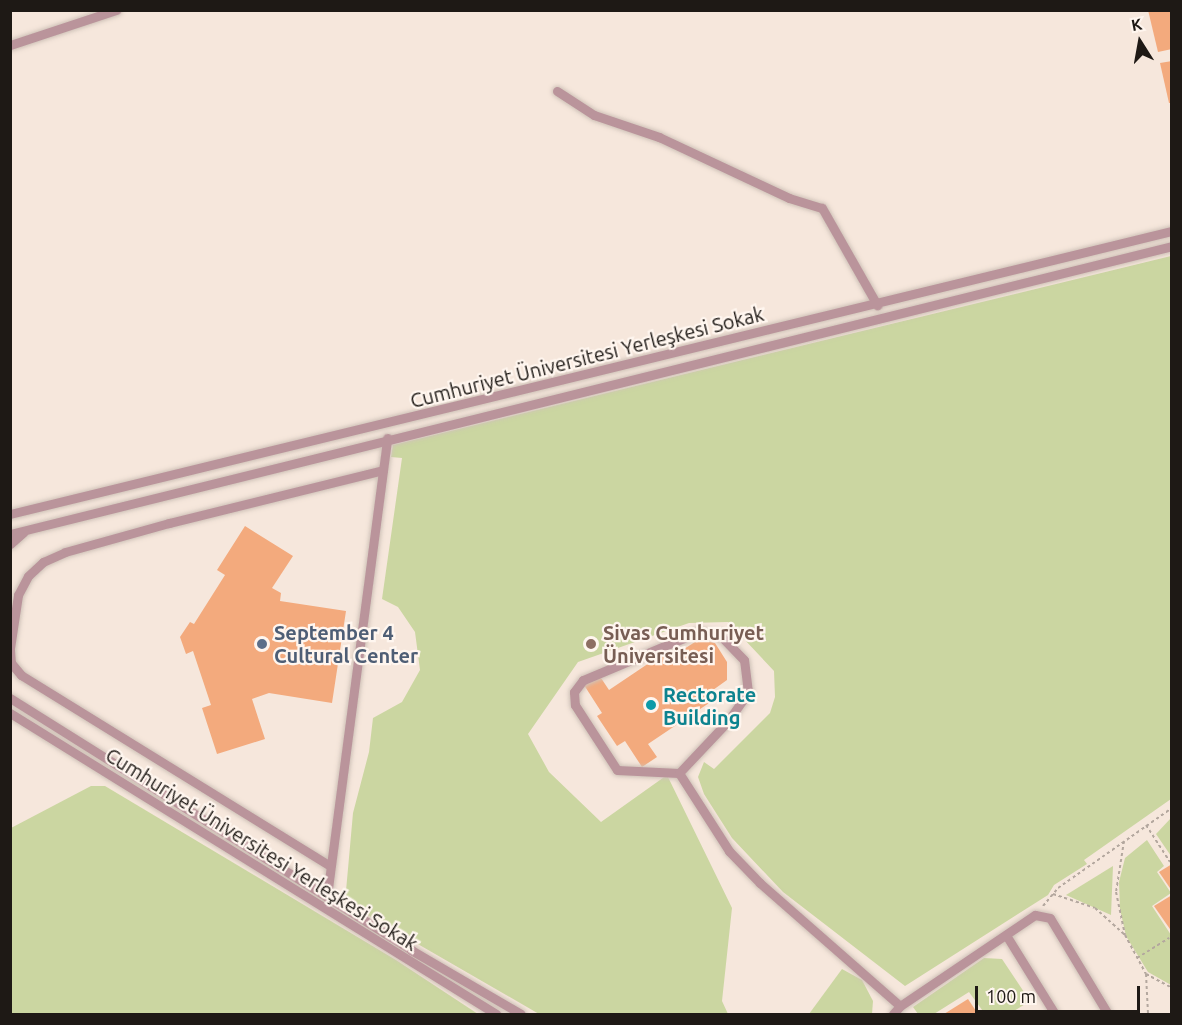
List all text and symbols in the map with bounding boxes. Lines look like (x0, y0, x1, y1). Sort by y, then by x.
north arrow (1110, 12, 1170, 72)
text: K (1130, 14, 1143, 34)
street label: Cumhuriyet Üniversitesi Yerleşkesi Sokak (408, 301, 766, 413)
place label: September 4 Cultural Center (274, 620, 418, 667)
place label: Sivas Cumhuriyet Üniversitesi (603, 620, 764, 667)
marker: September 4 Cultural Center (255, 637, 269, 651)
marker: Sivas Cumhuriyet Üniversitesi (584, 637, 598, 651)
place label: Rectorate Building (663, 682, 756, 729)
marker: Rectorate Building (644, 698, 658, 712)
street label: Cumhuriyet Üniversitesi Yerleşkesi Sokak (101, 742, 423, 956)
scale bar (978, 974, 1143, 1012)
text: 100 m (986, 986, 1036, 1006)

